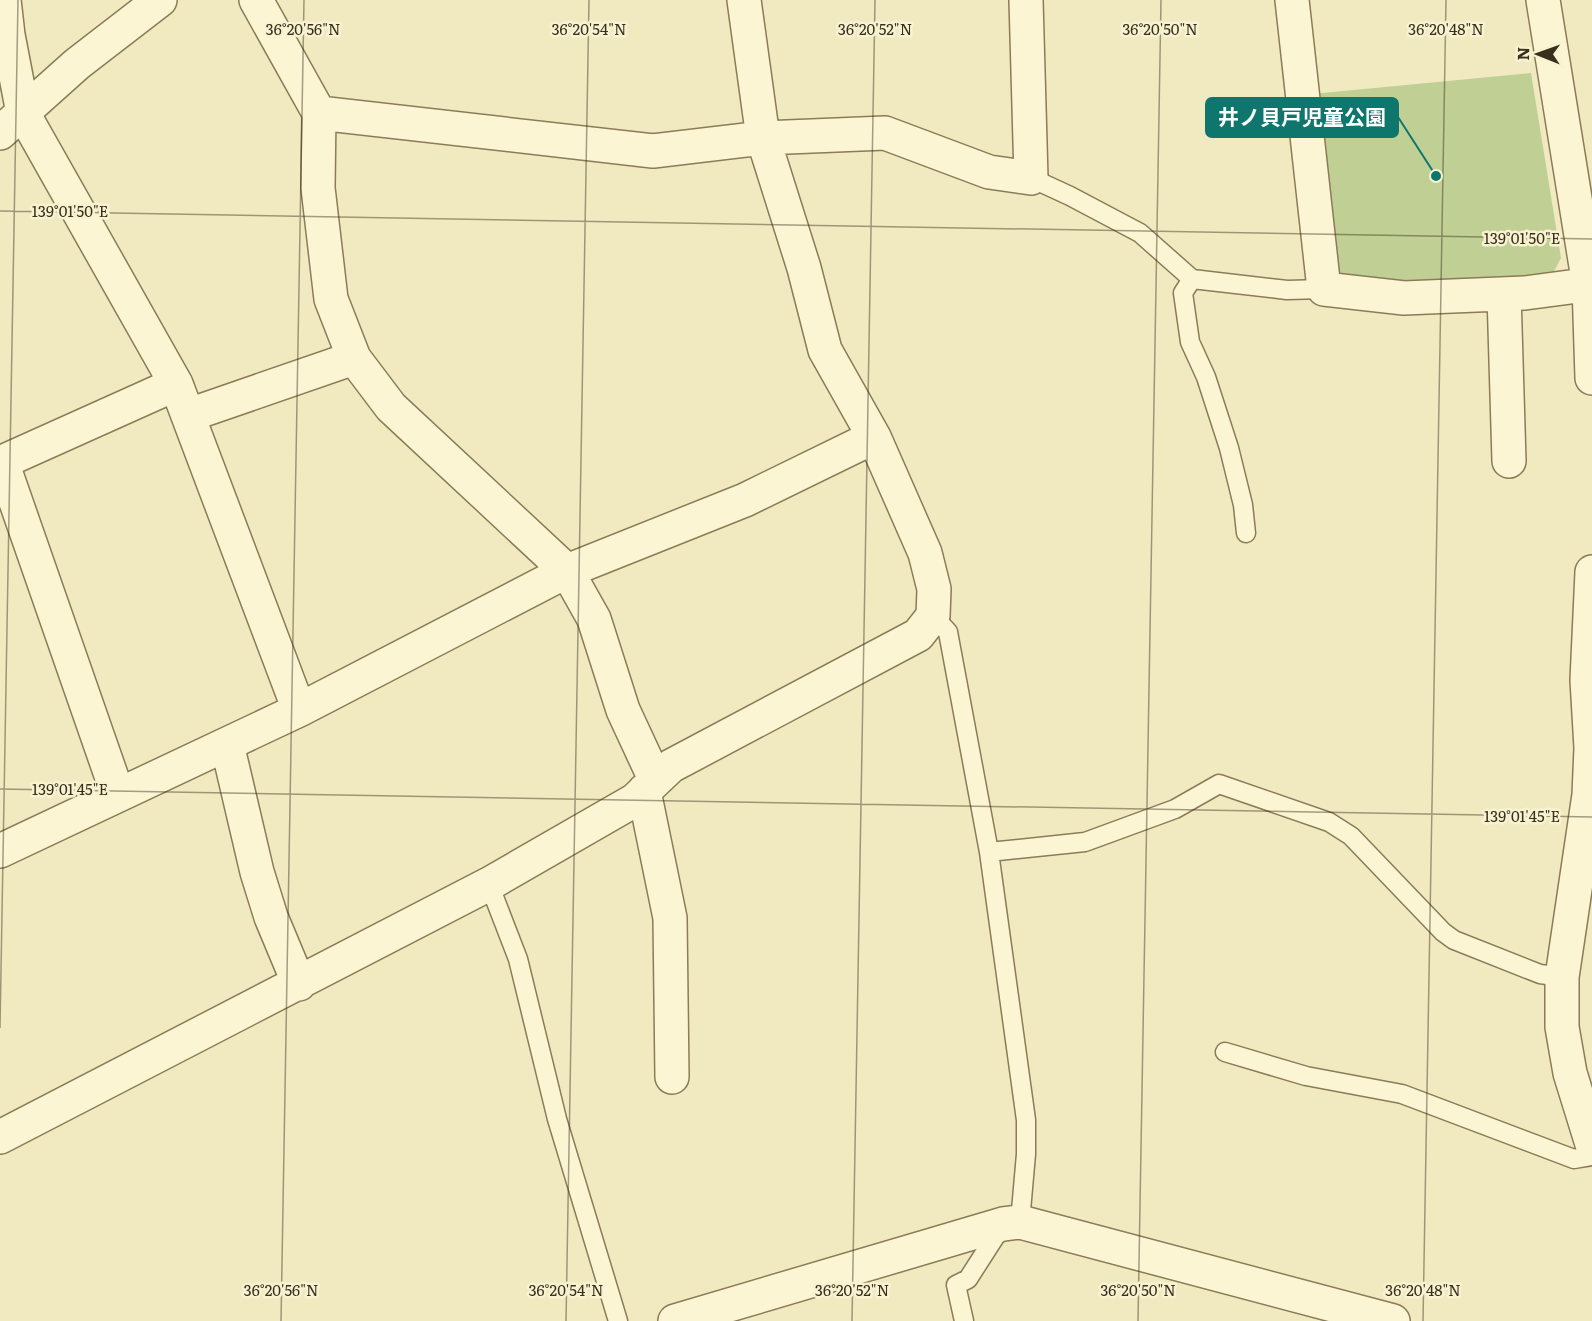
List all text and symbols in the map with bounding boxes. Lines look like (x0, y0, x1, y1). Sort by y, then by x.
text: 36°20'56"N (266, 17, 340, 40)
text: 36°20'54"N (551, 17, 627, 40)
text: 36°20'52"N (838, 17, 912, 40)
text: 36°20'50"N (1122, 17, 1198, 40)
text: 36°20'48"N (1408, 17, 1484, 40)
north arrow (1508, 24, 1568, 84)
text: N (1510, 47, 1534, 61)
callout: 井ノ貝戸児童公園 (1206, 98, 1398, 137)
text: 井ノ貝戸児童公園 (1218, 100, 1386, 131)
text: 139°01'50"E (32, 199, 108, 222)
text: 139°01'50"E (1484, 226, 1560, 249)
text: 139°01'45"E (32, 777, 108, 800)
text: 139°01'45"E (1484, 804, 1560, 827)
text: 36°20'56"N (244, 1278, 318, 1301)
text: 36°20'54"N (528, 1278, 604, 1301)
text: 36°20'52"N (815, 1278, 889, 1301)
text: 36°20'50"N (1100, 1278, 1176, 1301)
text: 36°20'48"N (1385, 1278, 1461, 1301)

